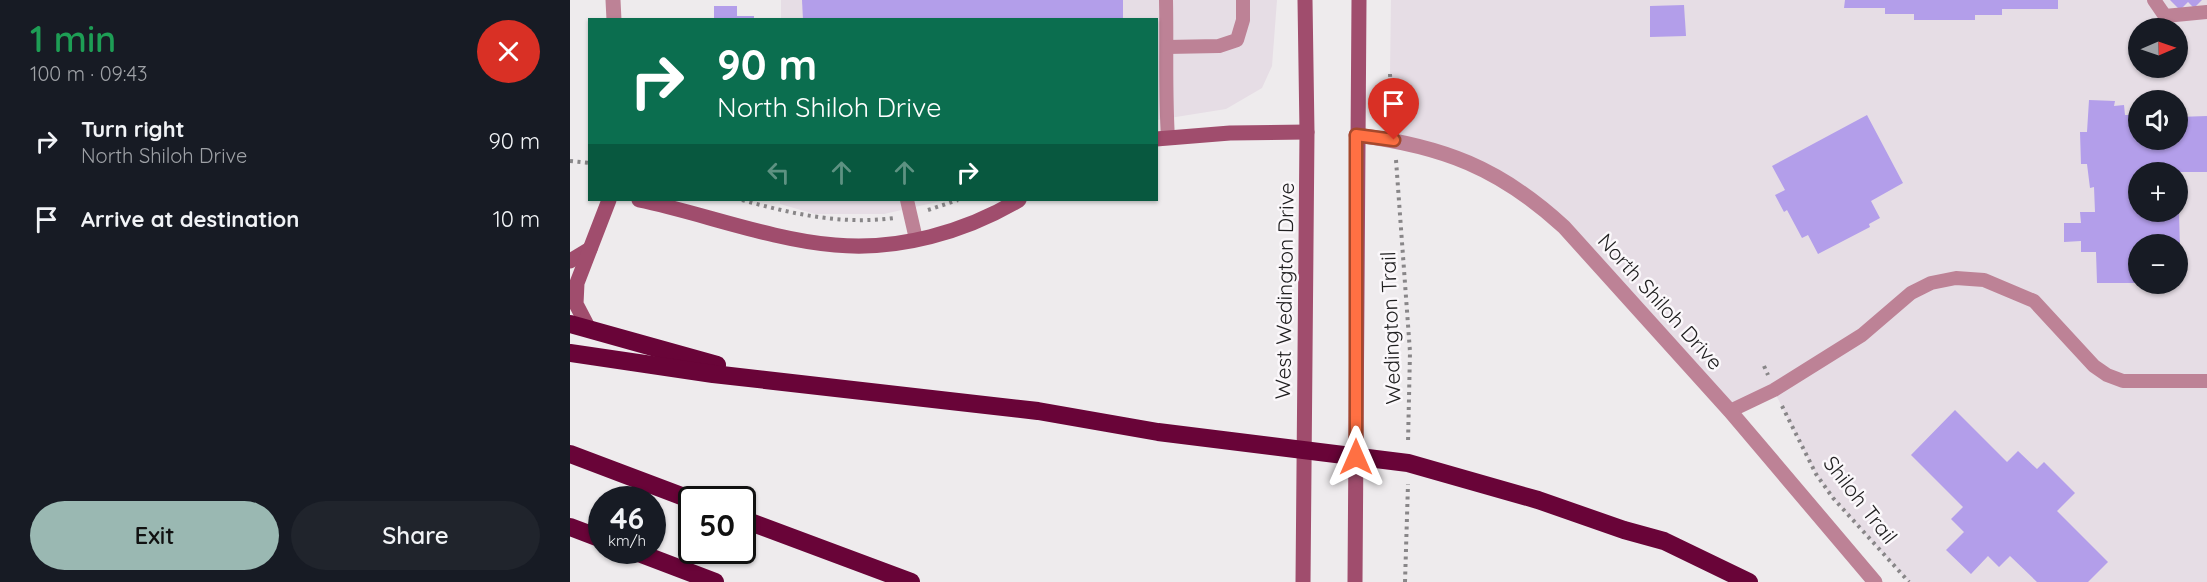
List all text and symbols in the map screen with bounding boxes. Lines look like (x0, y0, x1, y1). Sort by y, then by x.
text: 1 min (30, 16, 116, 61)
north arrow (2128, 18, 2188, 78)
map controls (2128, 18, 2188, 294)
button: close (477, 20, 540, 83)
text: 90 m (717, 38, 817, 91)
icon: right (618, 42, 696, 120)
text: 100 m · 09:43 (30, 61, 148, 86)
pin (1368, 78, 1419, 140)
icon: arrive (1377, 87, 1410, 120)
text: North Shiloh Drive (717, 90, 941, 124)
button: sound (2128, 90, 2188, 150)
text: Turn right (81, 115, 185, 143)
icon: right (30, 125, 63, 158)
text: 90 m (489, 127, 540, 155)
text: North Shiloh Drive (81, 143, 247, 168)
icon: left (762, 156, 795, 189)
icon: ahead (825, 156, 858, 189)
icon: ahead (888, 156, 921, 189)
icon: right (951, 156, 984, 189)
button: + (2128, 162, 2188, 222)
street label: West Wedington Drive (1269, 182, 1299, 400)
icon: arrive (30, 203, 63, 236)
text: Arrive at destination (81, 205, 299, 233)
text: 10 m (493, 205, 540, 233)
street label: North Shiloh Drive (1593, 228, 1729, 375)
button: − (2128, 234, 2188, 294)
street label: Wedington Trail (1374, 251, 1406, 405)
position arrow (1324, 425, 1388, 489)
street label: Shiloh Trail (1818, 450, 1903, 549)
speed limit sign: 50 (678, 486, 756, 564)
text: 46 (610, 499, 644, 537)
button: Exit (30, 501, 279, 570)
button: Share (291, 501, 540, 570)
text: km/h (608, 531, 646, 550)

